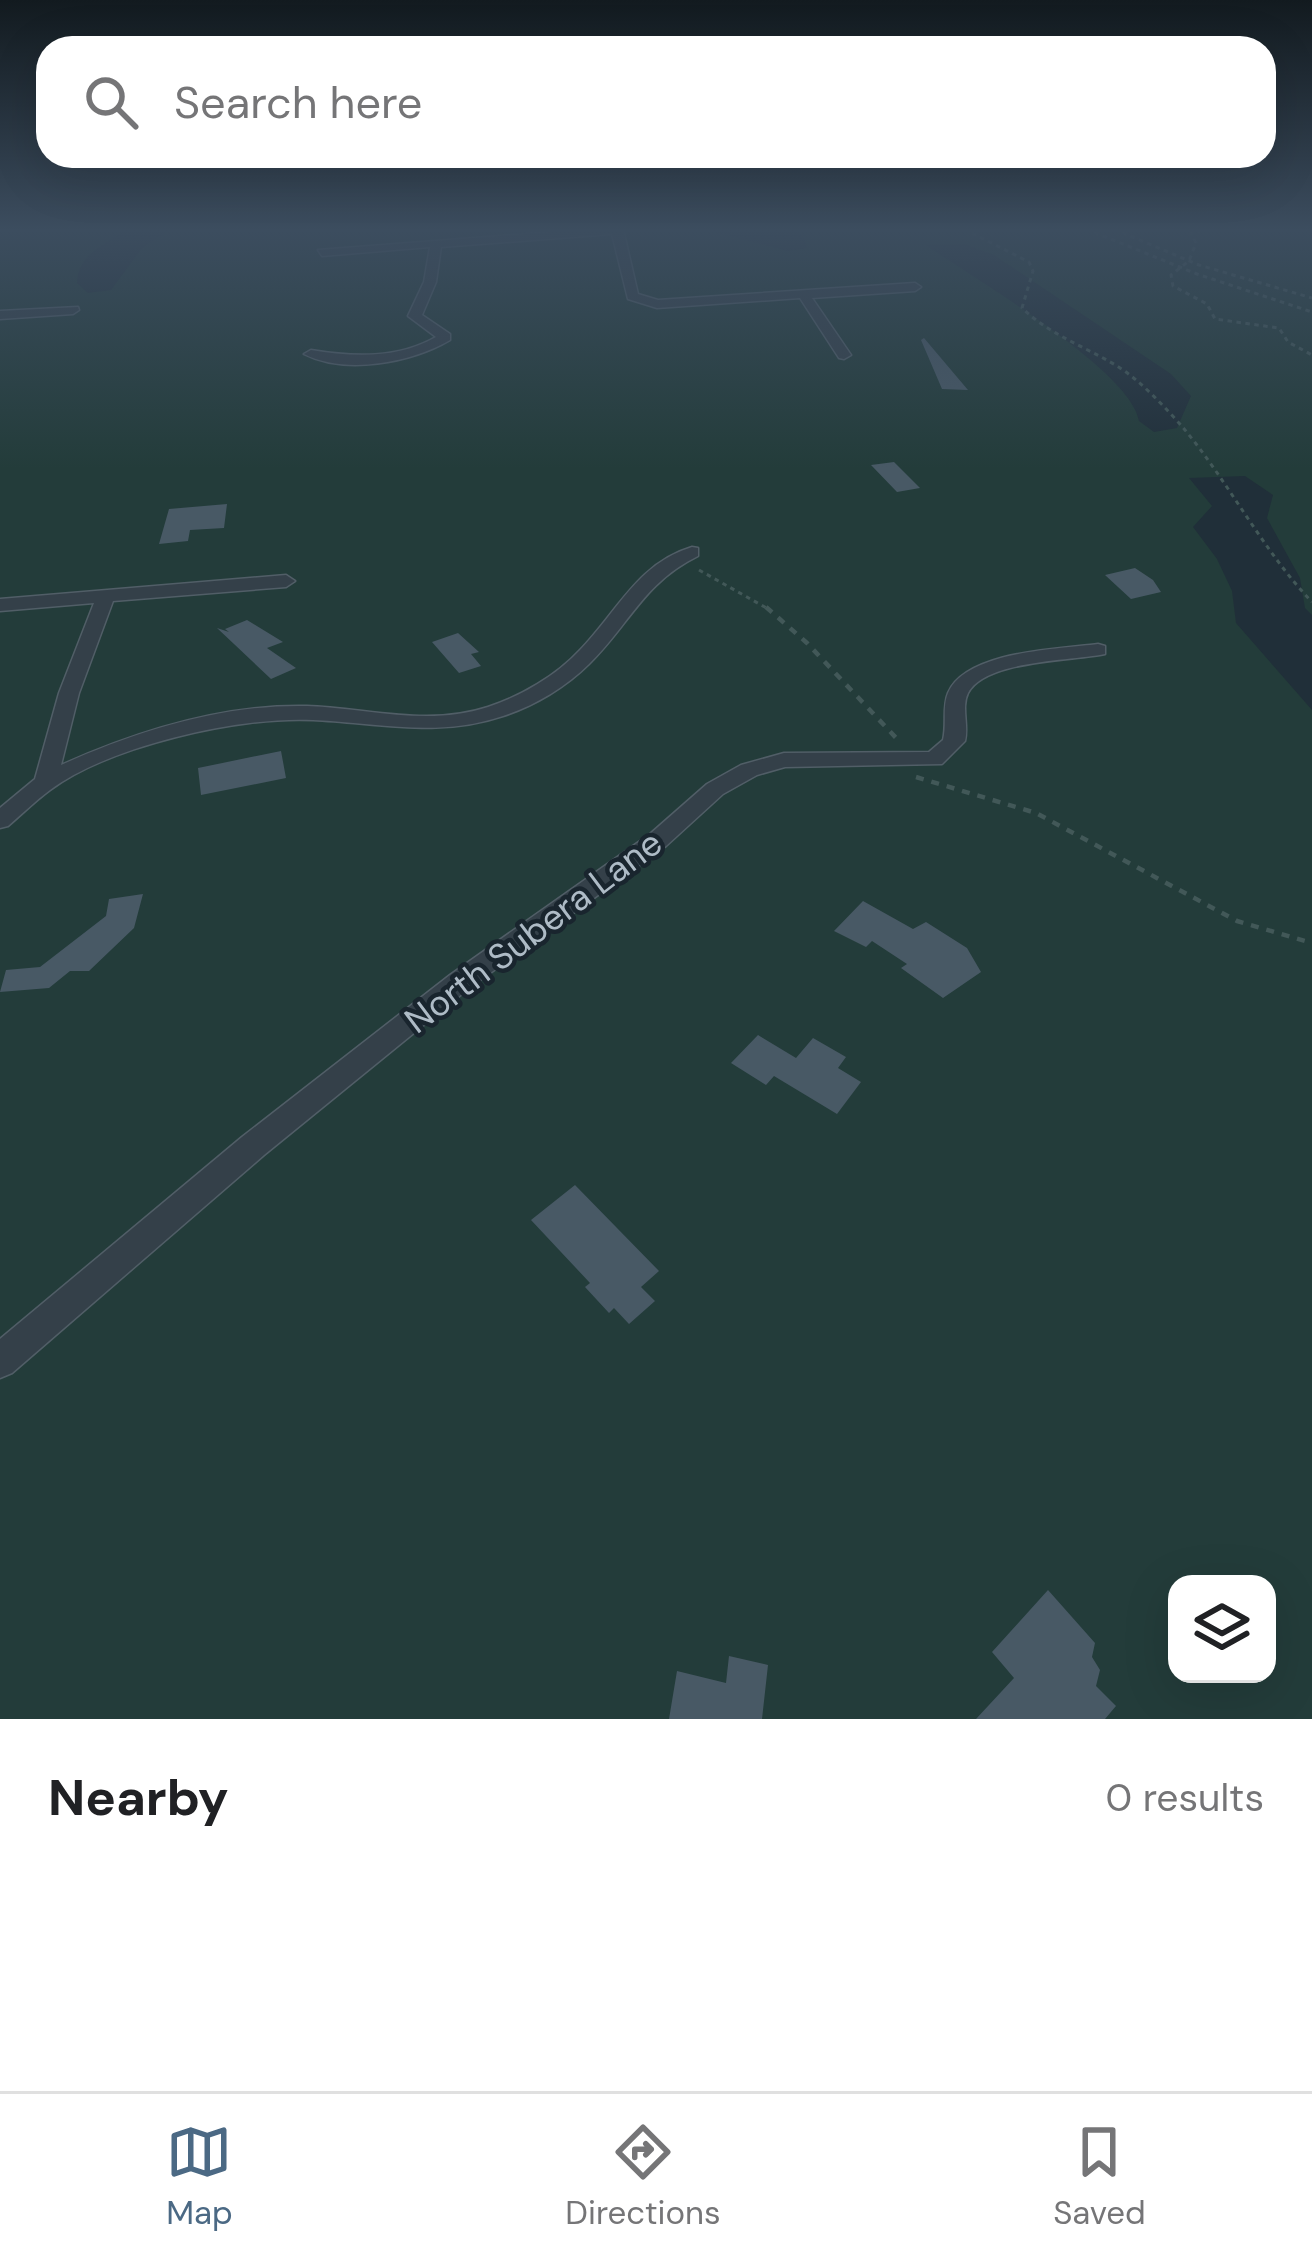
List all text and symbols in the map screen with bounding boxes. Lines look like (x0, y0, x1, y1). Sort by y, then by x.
search box (36, 36, 1276, 168)
icon: search (78, 69, 144, 135)
text: Search here (174, 73, 422, 132)
street label: North Subera Lane (395, 819, 671, 1044)
map controls (1168, 1575, 1276, 1683)
button: layers (1168, 1575, 1276, 1683)
text: Nearby (48, 1764, 229, 1831)
text: 0 results (1106, 1772, 1264, 1823)
tab: Map (166, 2119, 233, 2234)
tab: Directions (565, 2119, 721, 2234)
tab: Saved (1053, 2119, 1146, 2234)

